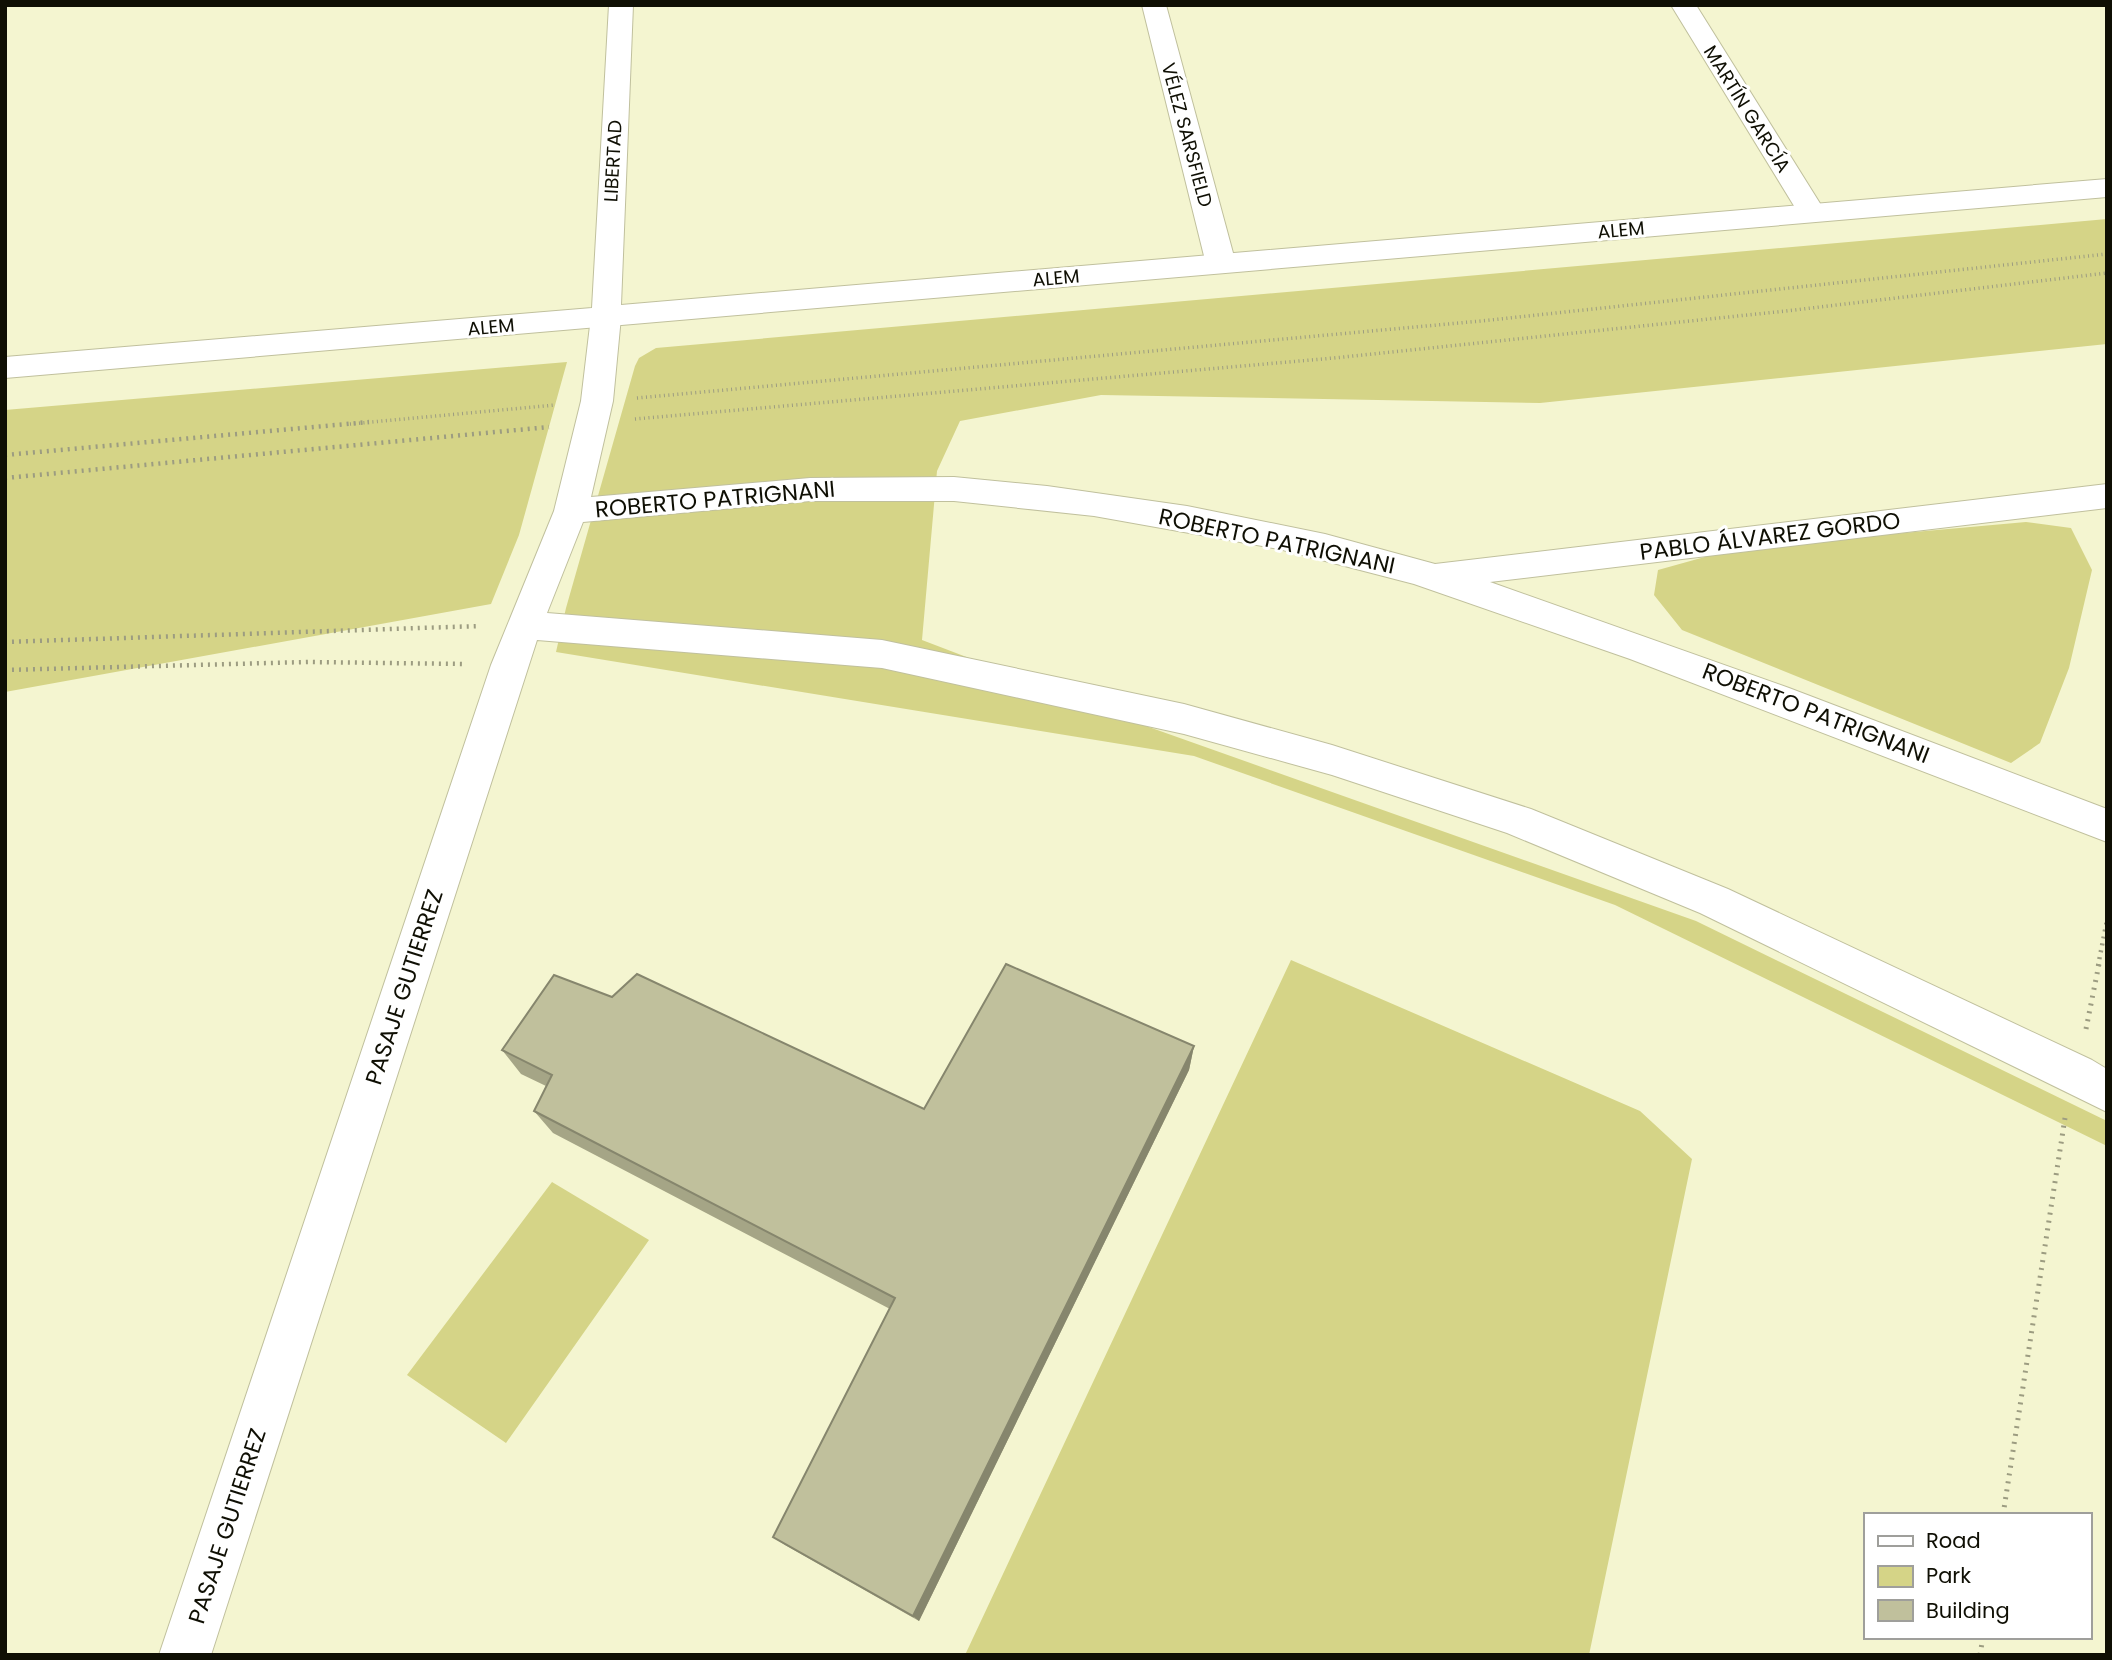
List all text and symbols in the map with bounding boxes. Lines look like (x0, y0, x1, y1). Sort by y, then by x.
street label: MARTÍN GARCÍA (1697, 40, 1797, 178)
street label: VÉLEZ SARSFIELD (1155, 60, 1219, 210)
street label: LIBERTAD (597, 119, 629, 203)
street label: ALEM (1596, 214, 1646, 246)
street label: ALEM (1031, 262, 1081, 294)
street label: ALEM (466, 311, 516, 343)
street label: ROBERTO PATRIGNANI (594, 473, 836, 525)
street label: ROBERTO PATRIGNANI (1156, 500, 1398, 582)
street label: PABLO ÁLVAREZ GORDO (1638, 504, 1902, 568)
street label: ROBERTO PATRIGNANI (1698, 655, 1934, 771)
street label: PASAJE GUTIERREZ (357, 885, 451, 1089)
street label: PASAJE GUTIERREZ (180, 1424, 274, 1628)
legend (1864, 1513, 2091, 1639)
text: Road (1926, 1526, 1981, 1555)
text: Park (1926, 1561, 1971, 1590)
text: Building (1926, 1596, 2010, 1625)

